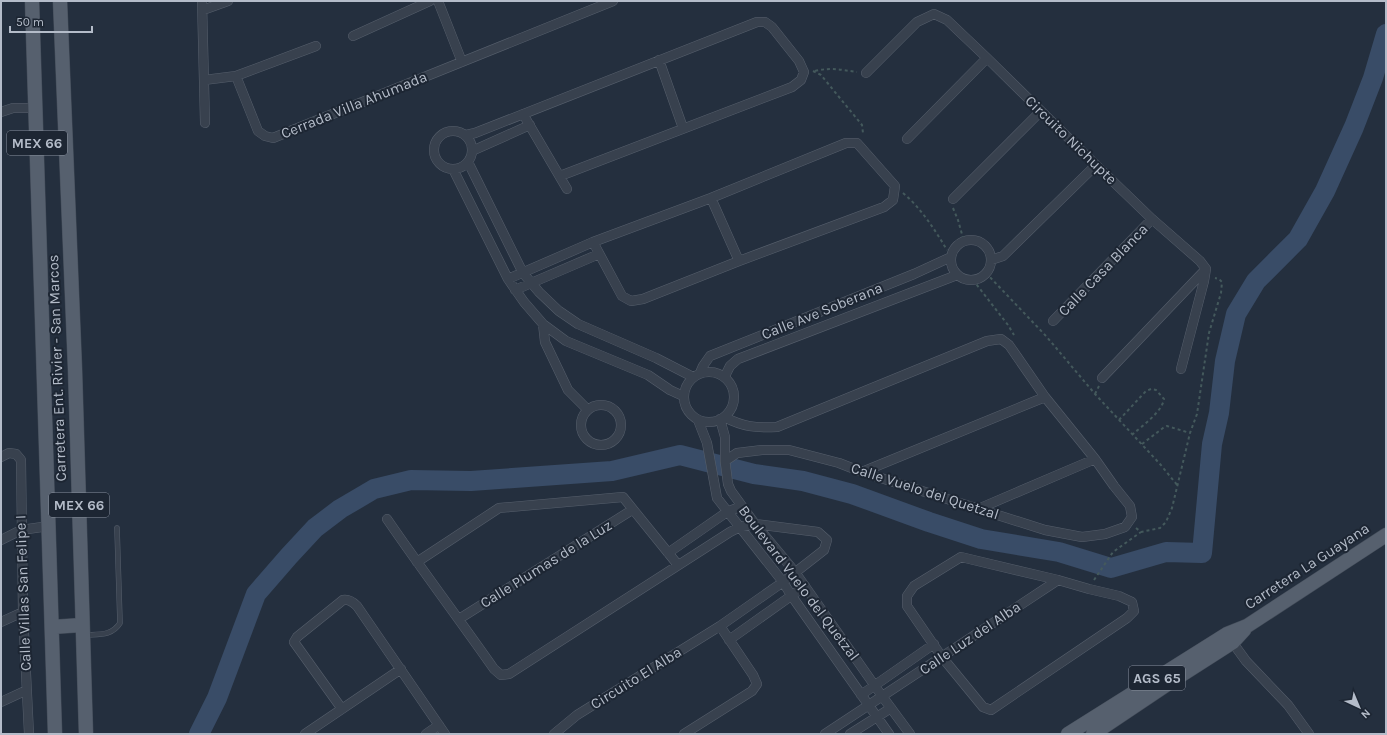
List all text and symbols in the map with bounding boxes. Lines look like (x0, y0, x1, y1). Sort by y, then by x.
scale bar (10, 8, 92, 34)
text: 50 m (16, 15, 44, 29)
street label: Cerrada Villa Ahumada (278, 67, 430, 143)
street label: Circuito Nichupte (1021, 92, 1121, 188)
road number: MEX 66 (7, 131, 67, 155)
street label: Calle Casa Blanca (1054, 220, 1152, 320)
street label: Carretera Ent. Rivier - San Marcos (44, 254, 70, 482)
street label: Calle Ave Soberana (759, 278, 885, 344)
street label: Calle Vuelo del Quetzal (849, 459, 1001, 523)
road number: MEX 66 (49, 493, 109, 517)
street label: Boulevard Vuelo del Quetzal (735, 502, 863, 664)
street label: Calle Villas San Felipe I (11, 515, 35, 671)
street label: Calle Plumas de la Luz (477, 516, 615, 612)
street label: Carretera La Guayana (1241, 519, 1373, 613)
street label: Calle Luz del Alba (916, 597, 1024, 679)
street label: Circuito El Alba (587, 643, 685, 713)
road number: AGS 65 (1129, 666, 1185, 690)
north arrow (1339, 687, 1379, 727)
text: N (1358, 706, 1373, 721)

